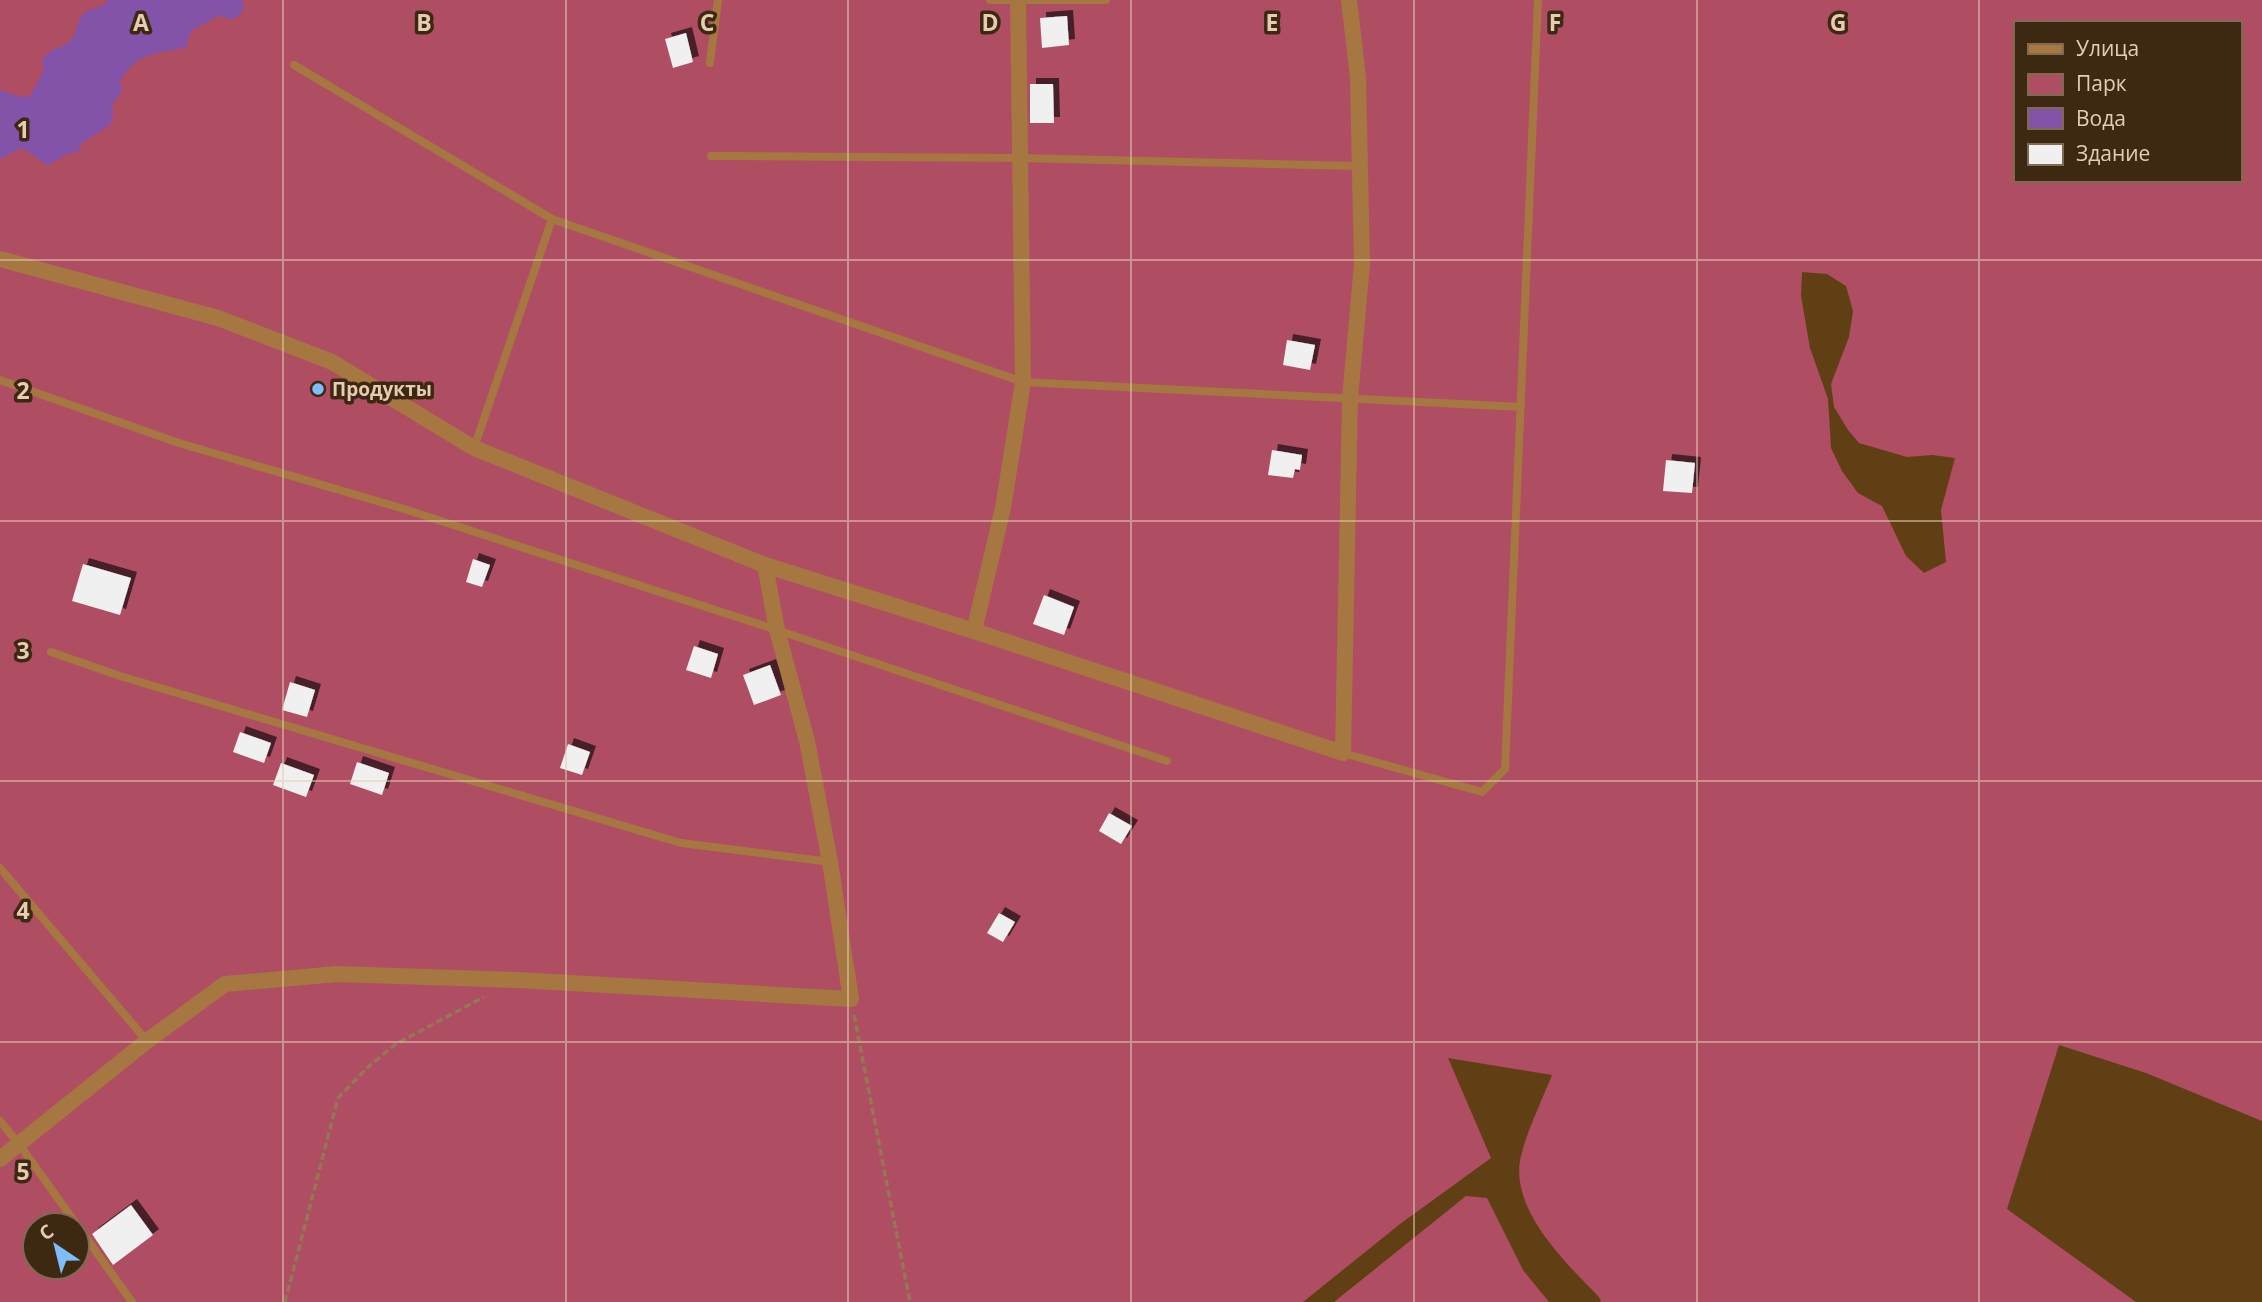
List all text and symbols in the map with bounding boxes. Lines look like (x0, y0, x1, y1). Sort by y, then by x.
text: A (133, 6, 149, 38)
text: B (416, 6, 432, 38)
text: C (700, 6, 714, 38)
text: D (981, 6, 999, 38)
text: E (1266, 6, 1278, 38)
text: F (1549, 6, 1561, 38)
text: G (1830, 6, 1846, 38)
legend (2014, 21, 2241, 182)
text: Улица (2076, 34, 2139, 62)
text: Парк (2076, 69, 2127, 97)
text: Вода (2076, 104, 2126, 132)
text: 1 (16, 113, 30, 145)
text: Здание (2076, 139, 2150, 167)
text: 2 (16, 374, 30, 406)
place label: Продукты (332, 376, 432, 402)
marker: Продукты (310, 381, 326, 397)
text: 3 (16, 634, 30, 666)
text: 4 (16, 894, 30, 926)
text: 5 (16, 1155, 30, 1187)
north arrow (21, 1211, 91, 1281)
text: С (34, 1218, 59, 1246)

